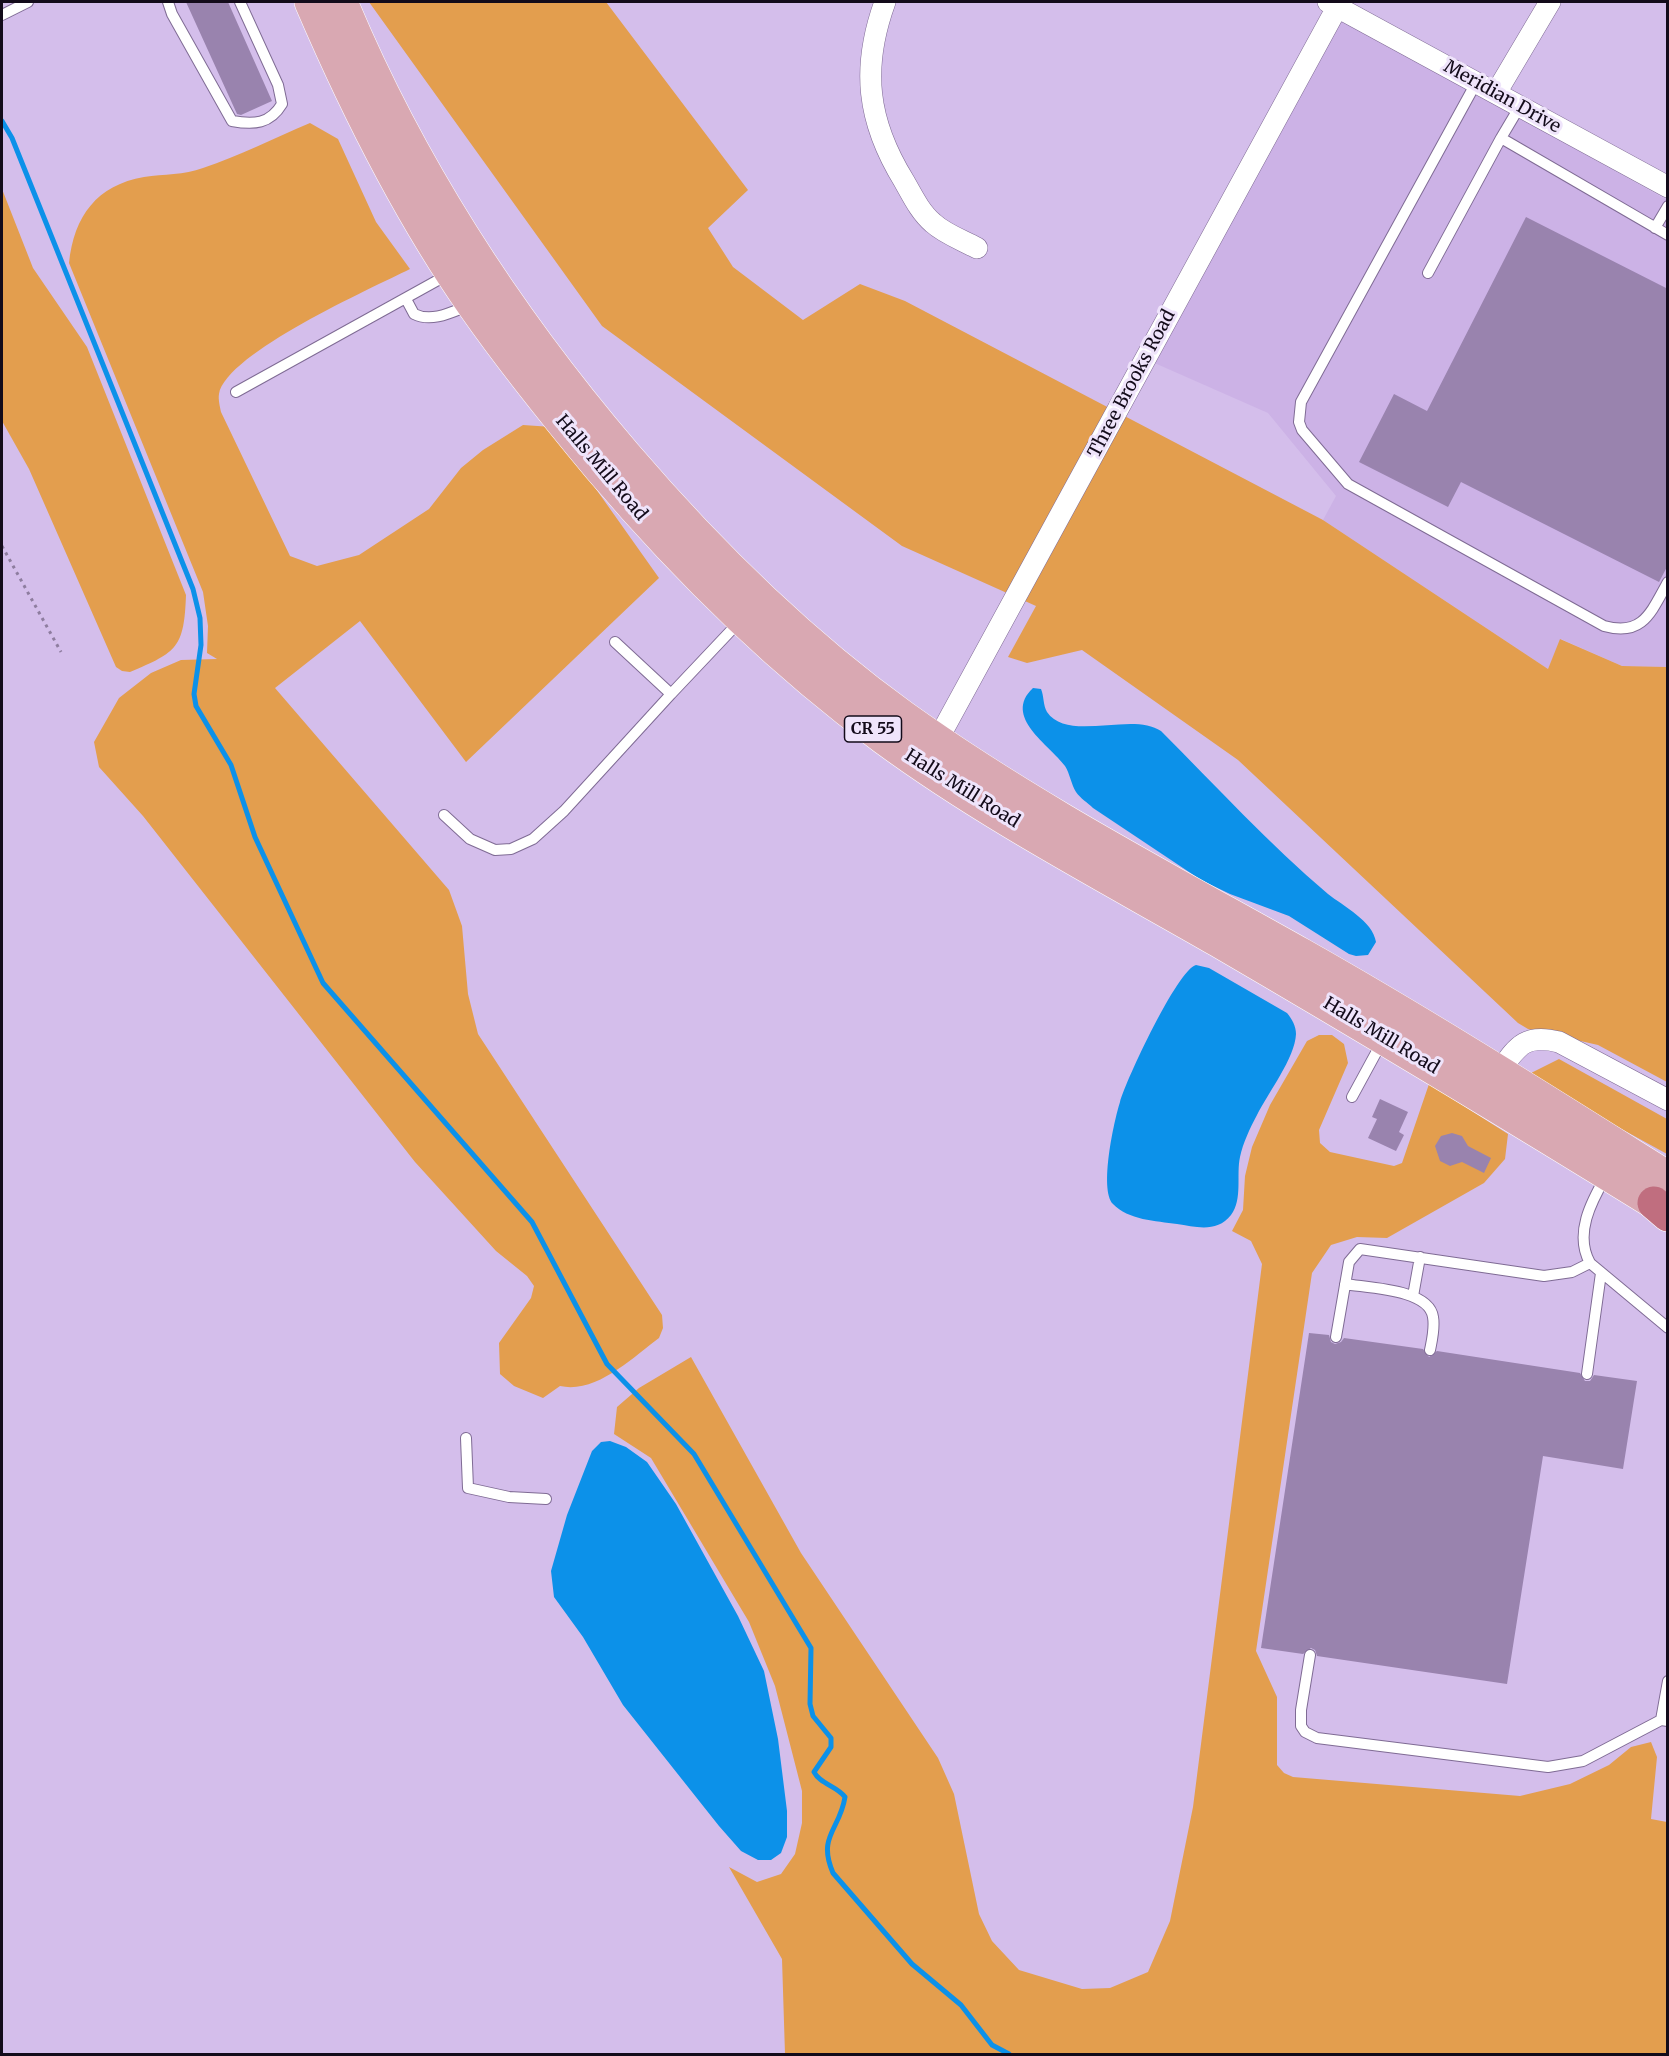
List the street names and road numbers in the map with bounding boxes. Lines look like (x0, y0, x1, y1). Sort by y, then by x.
street label: Meridian Drive (1440, 56, 1564, 138)
street label: Three Brooks Road (1084, 306, 1180, 462)
street label: Halls Mill Road (551, 411, 651, 525)
road number: CR 55 (844, 716, 902, 742)
street label: Halls Mill Road (901, 745, 1023, 833)
street label: Halls Mill Road (1319, 993, 1443, 1079)

